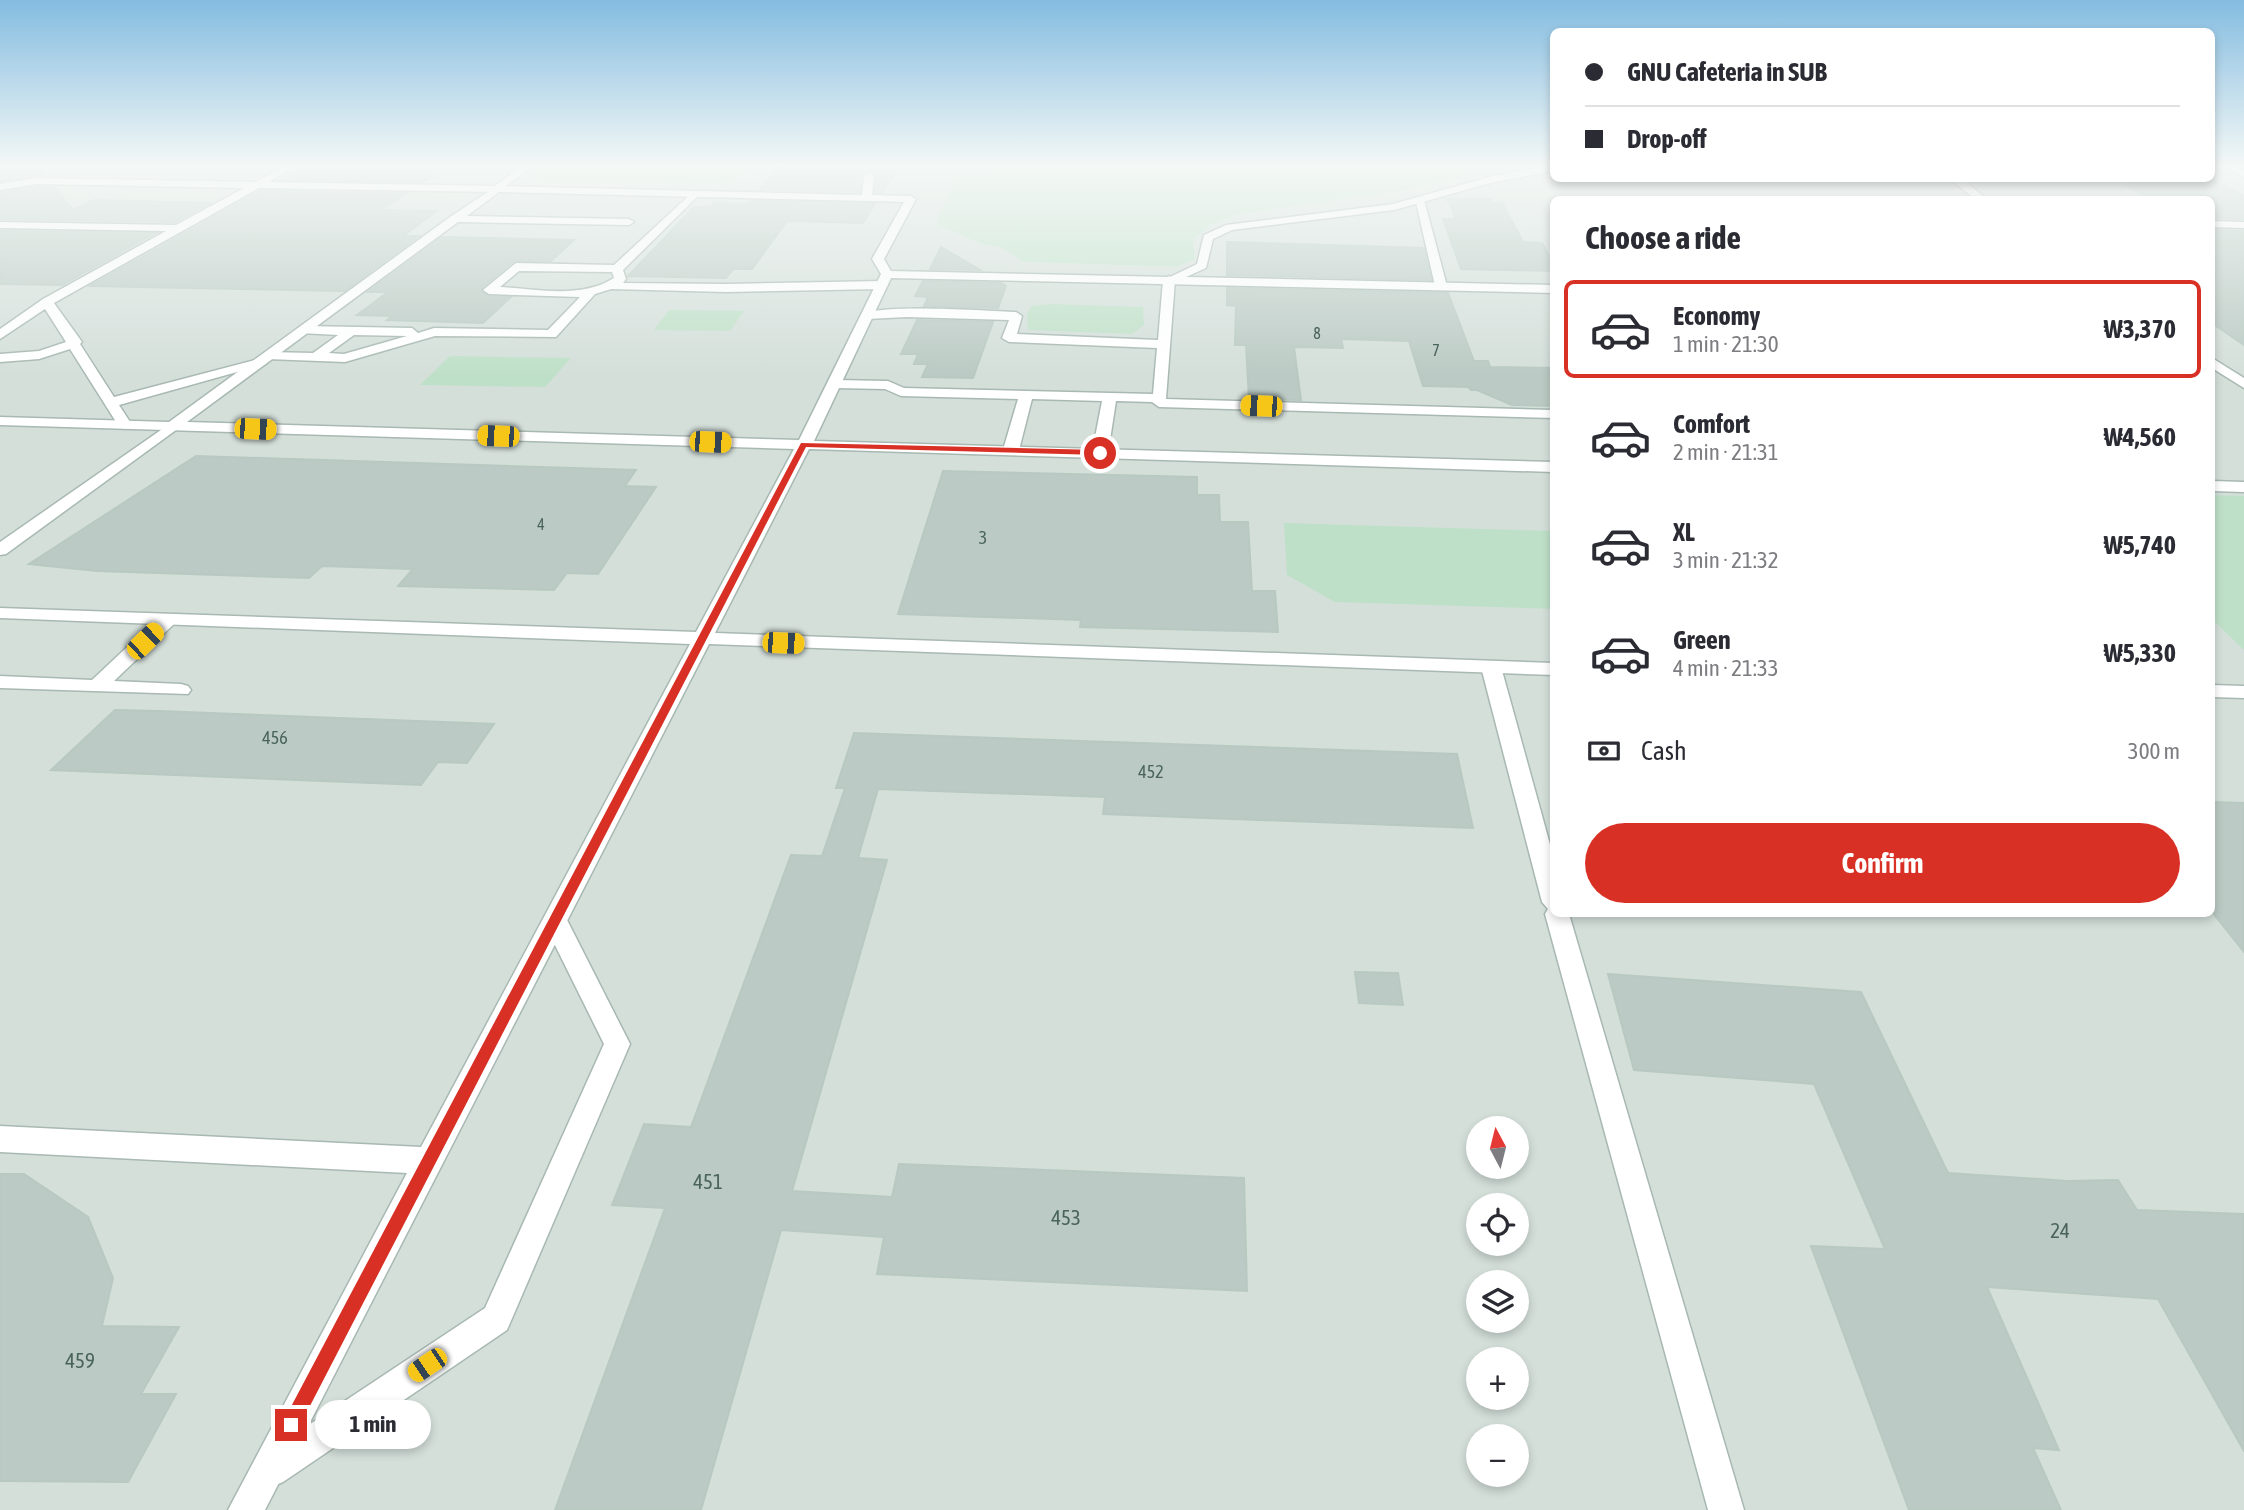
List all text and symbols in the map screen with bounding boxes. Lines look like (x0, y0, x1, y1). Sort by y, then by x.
text: GNU Cafeteria in SUB (1627, 57, 1827, 87)
text: Drop-off (1627, 124, 1707, 154)
text: Choose a ride (1585, 219, 1741, 256)
icon: car (1589, 298, 1652, 361)
text: Economy (1673, 301, 1760, 331)
text: ₩3,370 (2104, 314, 2176, 344)
house number: 8 (1313, 324, 1321, 342)
text: 1 min · 21:30 (1673, 331, 1779, 357)
house number: 7 (1432, 341, 1440, 359)
car (1240, 395, 1283, 417)
icon: car (1589, 406, 1652, 469)
text: Comfort (1673, 409, 1750, 439)
car (234, 418, 277, 440)
text: ₩4,560 (2104, 422, 2176, 452)
car (477, 425, 520, 447)
car (689, 431, 732, 453)
route start (1084, 437, 1116, 469)
text: 2 min · 21:31 (1673, 439, 1779, 465)
icon: car (1589, 514, 1652, 577)
house number: 4 (537, 515, 545, 533)
text: XL (1673, 517, 1695, 547)
house number: 3 (979, 527, 987, 548)
text: ₩5,740 (2104, 530, 2176, 560)
text: 3 min · 21:32 (1673, 547, 1779, 573)
car (123, 619, 168, 663)
icon: car (1589, 622, 1652, 685)
text: Green (1673, 625, 1731, 655)
car (762, 632, 805, 654)
text: ₩5,330 (2104, 638, 2176, 668)
text: 4 min · 21:33 (1673, 655, 1779, 681)
house number: 456 (262, 727, 288, 748)
icon: cash (1585, 732, 1623, 770)
text: Cash (1641, 736, 1687, 766)
text: 300 m (2128, 738, 2180, 764)
house number: 452 (1138, 761, 1164, 782)
button: Confirm (1585, 823, 2180, 903)
north arrow (1466, 1116, 1530, 1180)
map controls (1466, 1116, 1529, 1487)
house number: 451 (693, 1169, 723, 1193)
button: locate (1466, 1193, 1529, 1256)
house number: 453 (1051, 1205, 1081, 1229)
house number: 24 (2050, 1218, 2070, 1242)
button: layers (1466, 1270, 1529, 1333)
car (404, 1345, 451, 1385)
button: + (1466, 1347, 1529, 1410)
house number: 459 (65, 1348, 95, 1372)
callout: 1 min (316, 1400, 431, 1450)
route end (275, 1409, 307, 1441)
text: 1 min (350, 1411, 396, 1437)
button: − (1466, 1424, 1529, 1487)

